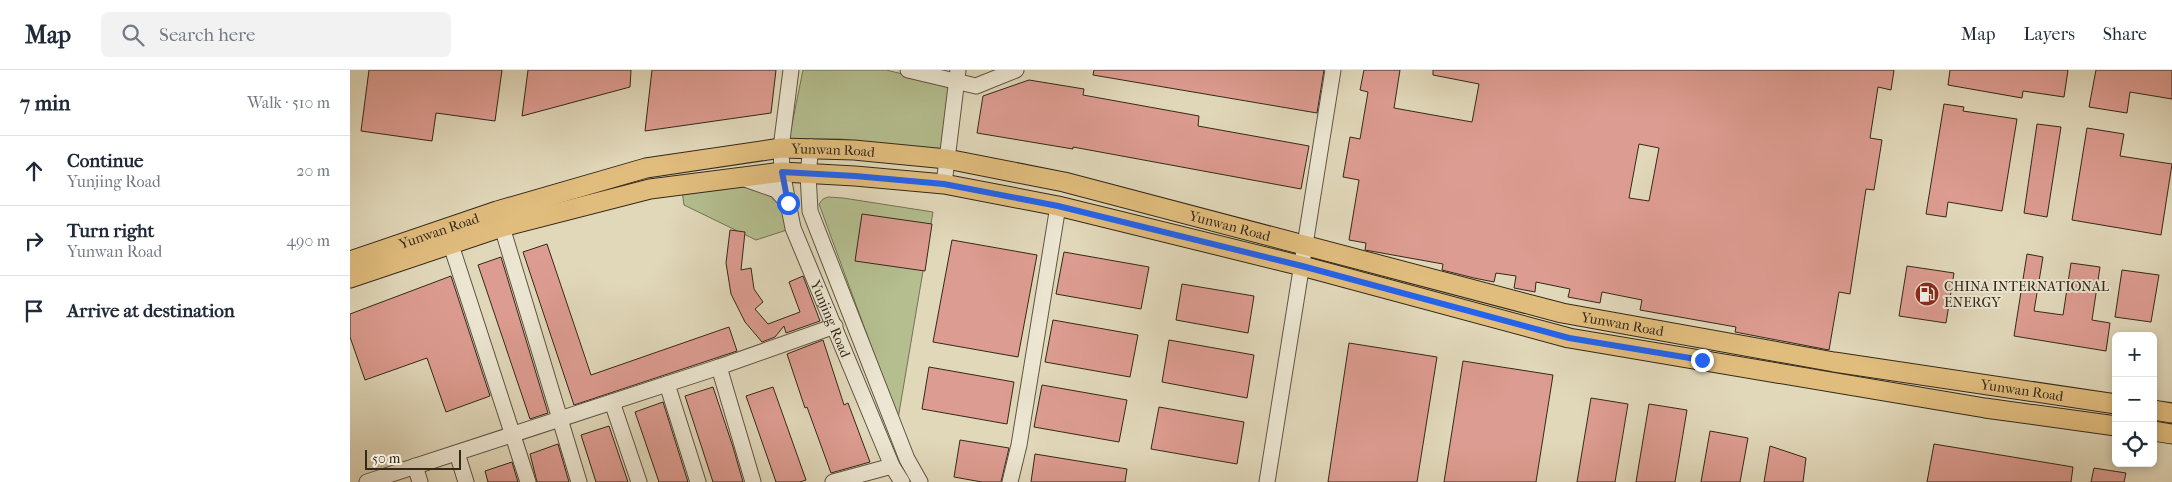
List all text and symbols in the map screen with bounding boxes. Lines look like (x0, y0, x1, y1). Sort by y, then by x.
search box (101, 12, 451, 57)
text: Map (25, 21, 71, 49)
icon: search (119, 21, 147, 49)
text: Search here (159, 24, 255, 46)
text: Map (1961, 24, 1995, 45)
text: Layers (2023, 24, 2075, 45)
text: Share (2103, 24, 2147, 45)
text: 7 min (20, 91, 71, 115)
text: Walk · 510 m (247, 93, 330, 112)
street label: Yunwan Road (790, 140, 876, 161)
text: Continue (67, 150, 143, 172)
icon: ahead (20, 157, 48, 185)
text: 20 m (296, 161, 330, 180)
text: Yunjing Road (67, 172, 161, 191)
route start (777, 192, 800, 215)
street label: Yunwan Road (1186, 207, 1273, 245)
street label: Yunwan Road (396, 210, 482, 253)
text: Turn right (67, 220, 154, 242)
icon: right (20, 227, 48, 255)
text: 490 m (287, 231, 330, 250)
text: Yunwan Road (67, 242, 162, 261)
street label: Yunjing Road (806, 277, 854, 360)
place label: CHINA INTERNATIONAL ENERGY (1944, 278, 2110, 311)
fuel station icon: CHINA INTERNATIONAL ENERGY (1914, 281, 1940, 307)
icon: arrive (20, 297, 48, 325)
text: Arrive at destination (67, 300, 235, 322)
street label: Yunwan Road (1579, 308, 1665, 340)
map controls (2112, 332, 2157, 467)
button: + (2112, 332, 2157, 377)
route end (1691, 349, 1714, 372)
street label: Yunwan Road (1978, 376, 2065, 405)
button: − (2112, 377, 2157, 422)
button: locate (2112, 422, 2157, 467)
scale bar (365, 447, 461, 470)
text: 50 m (372, 450, 400, 467)

